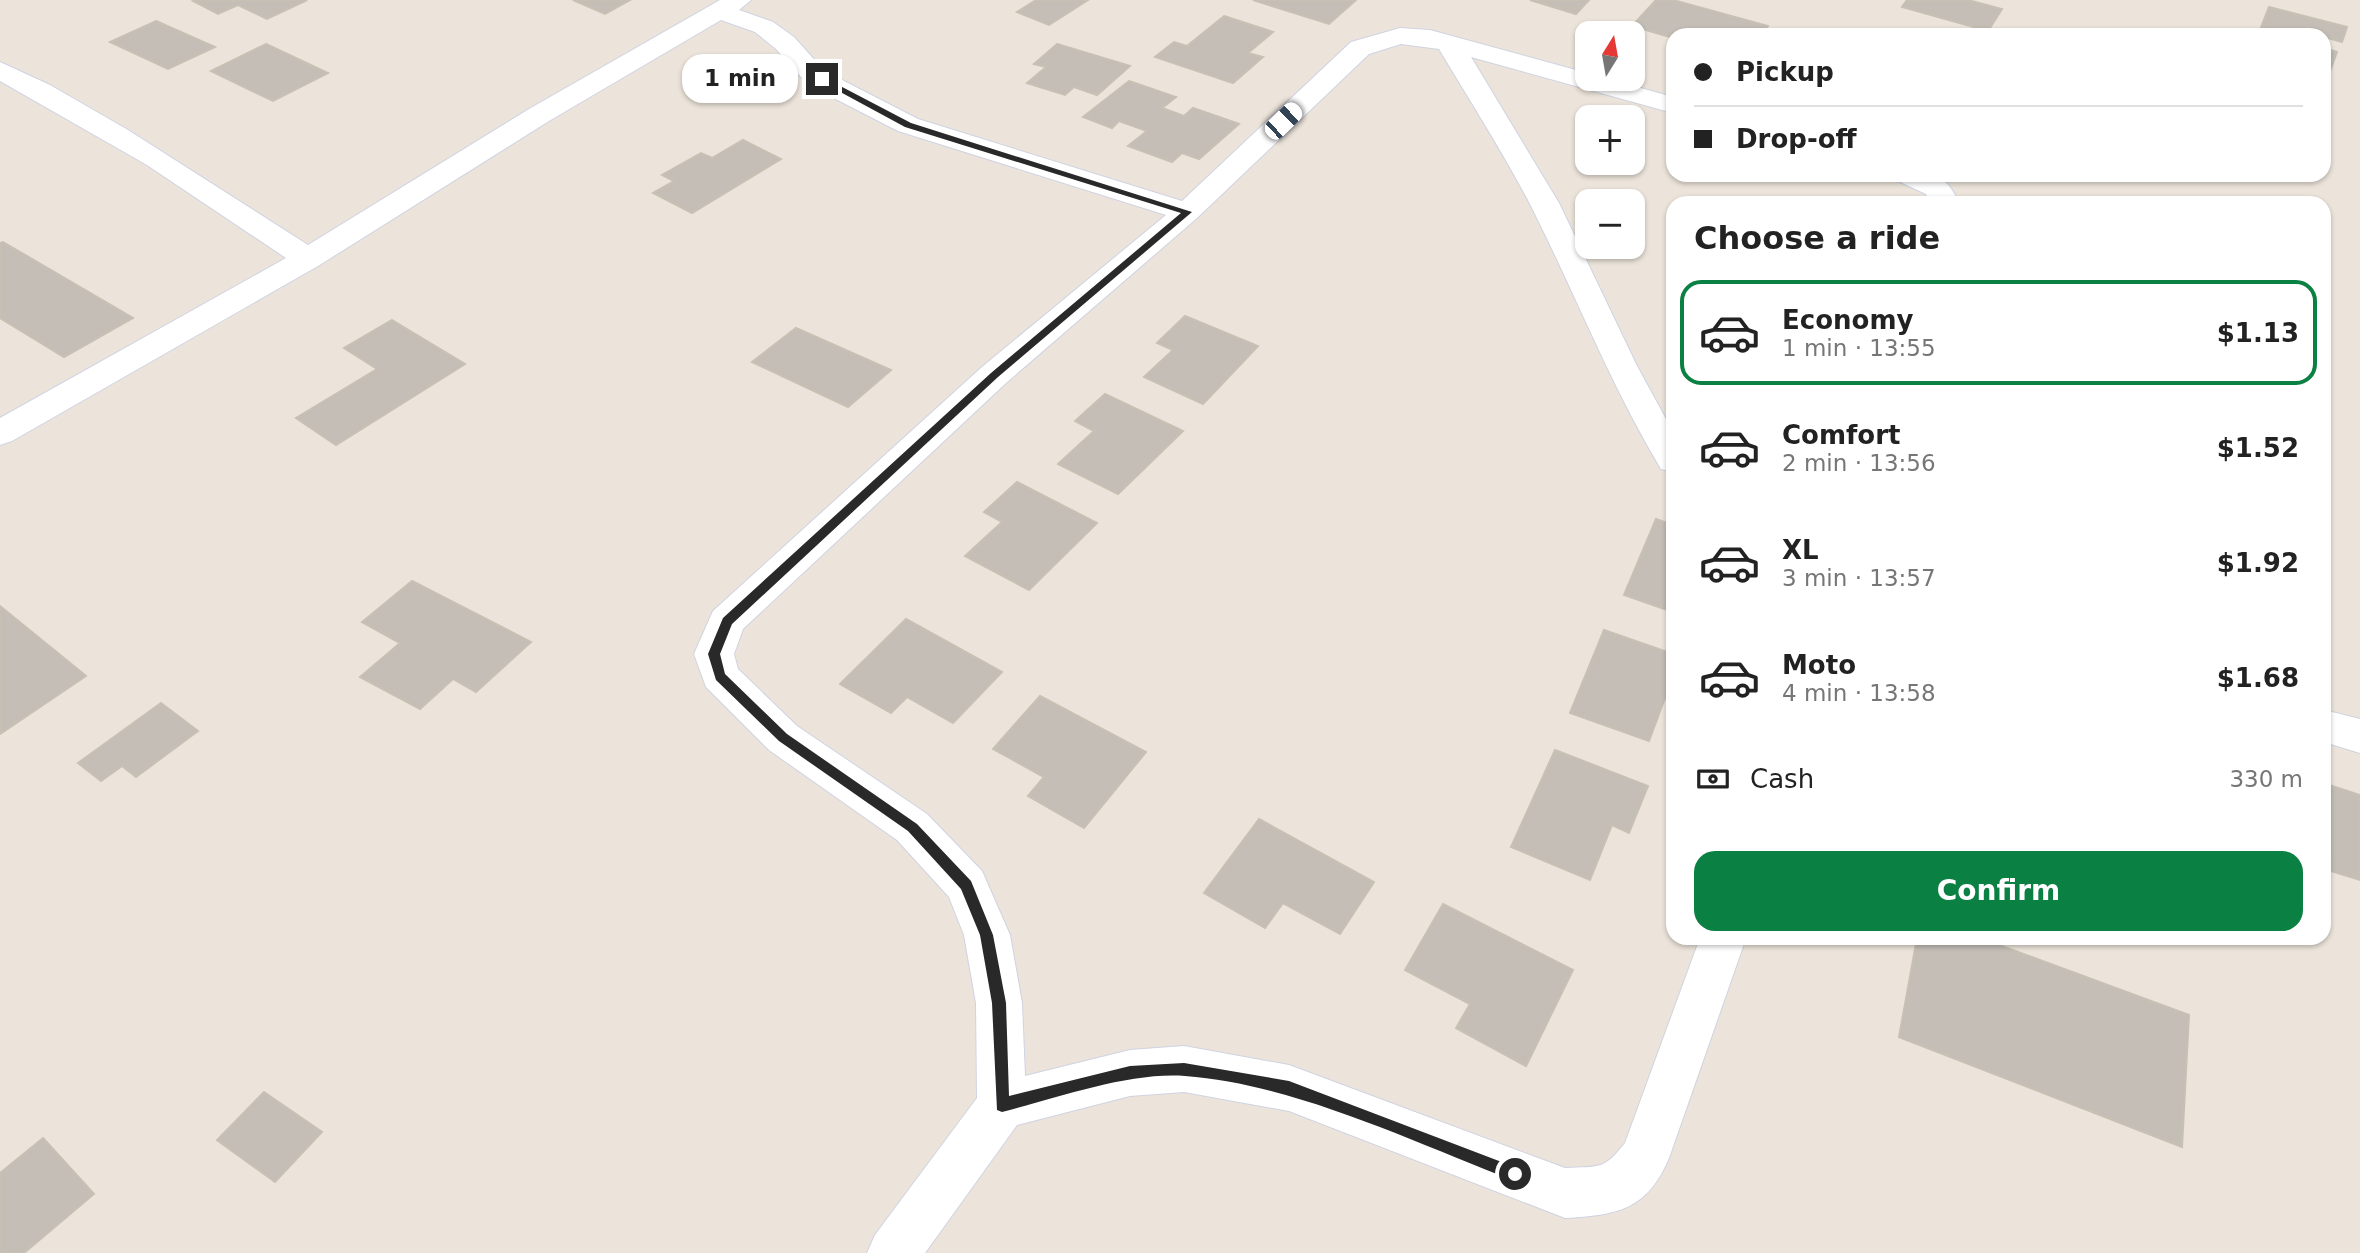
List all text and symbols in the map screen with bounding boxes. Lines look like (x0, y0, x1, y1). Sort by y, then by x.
north arrow (1575, 21, 1645, 91)
map controls (1575, 21, 1645, 259)
callout: 1 min (682, 55, 798, 104)
text: Pickup (1736, 57, 1834, 87)
route end (806, 63, 838, 95)
text: 1 min (704, 65, 776, 91)
car (1261, 99, 1306, 143)
button: + (1575, 105, 1645, 175)
text: Drop-off (1736, 124, 1857, 154)
button: − (1575, 189, 1645, 259)
text: Choose a ride (1694, 219, 1940, 257)
icon: car (1698, 301, 1761, 364)
text: Economy (1782, 305, 1913, 335)
text: $1.13 (2217, 318, 2299, 348)
text: 1 min · 13:55 (1782, 335, 1936, 361)
icon: car (1698, 416, 1761, 479)
text: Comfort (1782, 420, 1900, 450)
text: $1.52 (2217, 433, 2299, 463)
text: 2 min · 13:56 (1782, 450, 1936, 476)
icon: car (1698, 531, 1761, 594)
text: XL (1782, 535, 1819, 565)
text: $1.92 (2217, 548, 2299, 578)
text: 3 min · 13:57 (1782, 565, 1936, 591)
icon: car (1698, 646, 1761, 709)
text: Moto (1782, 650, 1856, 680)
text: $1.68 (2217, 663, 2299, 693)
text: 4 min · 13:58 (1782, 680, 1936, 706)
icon: cash (1694, 760, 1732, 798)
text: Cash (1750, 764, 1814, 794)
text: 330 m (2229, 766, 2303, 792)
button: Confirm (1694, 851, 2303, 931)
route start (1499, 1158, 1531, 1190)

